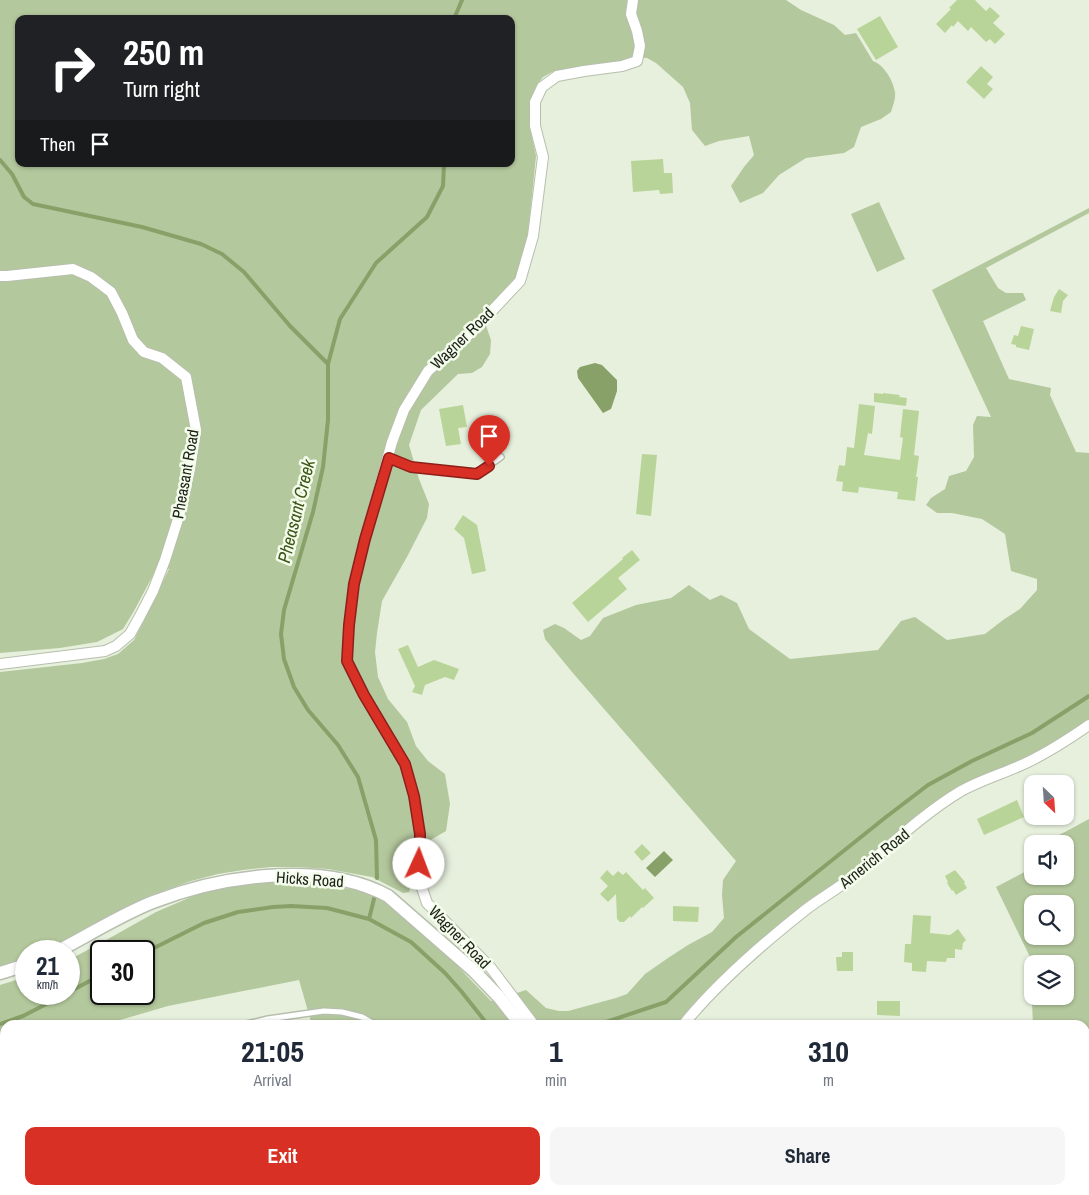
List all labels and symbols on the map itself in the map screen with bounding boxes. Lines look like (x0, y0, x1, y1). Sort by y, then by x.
street label: Wagner Road (425, 302, 499, 374)
pin (468, 415, 510, 466)
street label: Pheasant Road (166, 428, 204, 520)
water label: Pheasant Creek (271, 456, 321, 565)
north arrow (1024, 775, 1074, 825)
street label: Arnerich Road (833, 823, 914, 894)
position arrow (392, 837, 444, 889)
street label: Hicks Road (275, 866, 345, 892)
street label: Wagner Road (424, 900, 496, 974)
speed limit sign: 30 (90, 940, 155, 1005)

